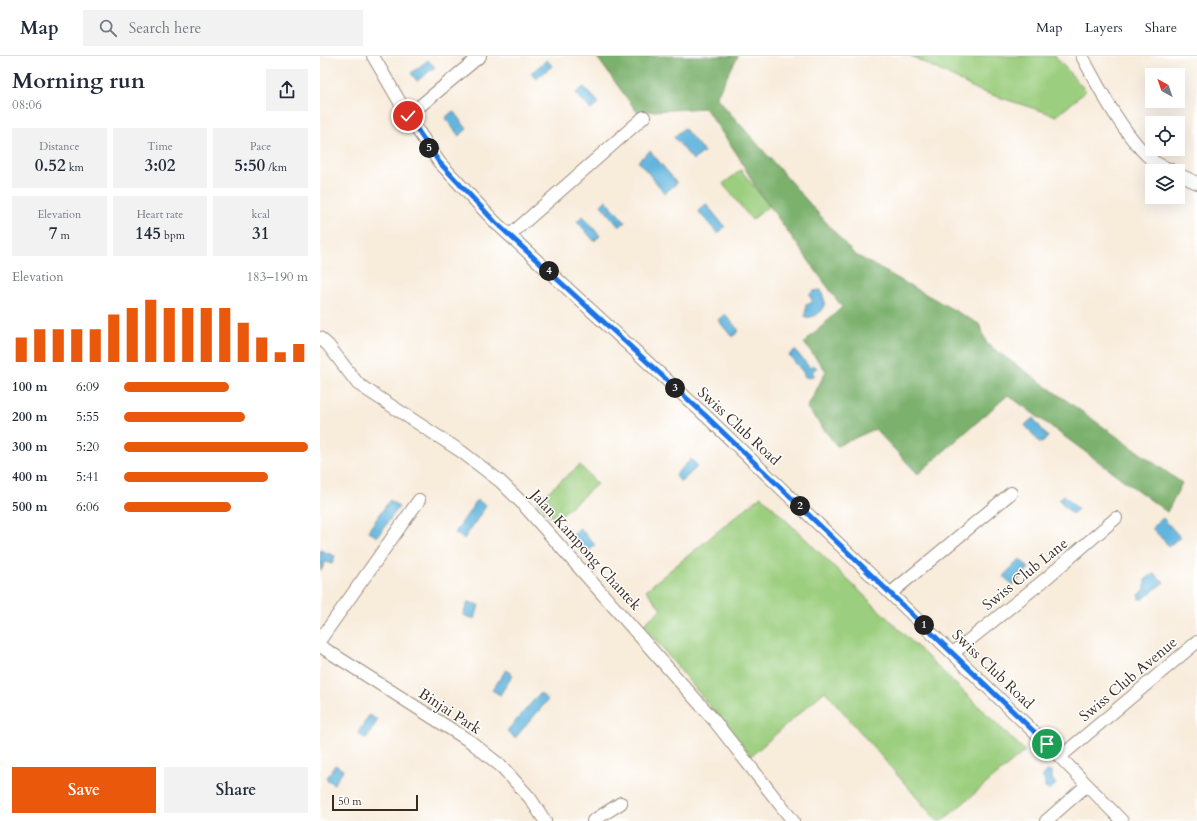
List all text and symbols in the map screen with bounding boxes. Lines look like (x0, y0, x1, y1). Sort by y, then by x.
search box (83, 10, 363, 46)
text: Map (20, 15, 59, 41)
icon: search (97, 17, 119, 39)
text: Search here (129, 18, 201, 38)
text: Map (1036, 18, 1063, 37)
text: Layers (1085, 18, 1123, 37)
text: Share (1145, 18, 1177, 37)
text: Morning run (12, 66, 145, 96)
north arrow (1145, 68, 1185, 108)
map controls (1145, 68, 1185, 204)
button: share (266, 69, 308, 111)
text: 08:06 (12, 96, 42, 114)
pin (391, 99, 425, 133)
icon: check (397, 105, 419, 127)
button: locate (1145, 116, 1185, 156)
pin: 5 (419, 138, 439, 158)
text: Distance (39, 139, 79, 154)
text: Time (147, 139, 173, 154)
text: Pace (250, 139, 271, 154)
text: 5 (426, 140, 432, 155)
text: 0.52 (35, 154, 66, 177)
text: 3:02 (144, 154, 176, 177)
text: 5:50 (234, 154, 265, 177)
text: km (66, 160, 84, 175)
text: /km (265, 160, 287, 175)
button: layers (1145, 164, 1185, 204)
text: Elevation (37, 207, 81, 222)
text: Heart rate (137, 207, 183, 222)
text: kcal (251, 207, 270, 222)
text: 7 (49, 222, 58, 245)
text: 145 (135, 222, 161, 245)
text: 31 (252, 222, 269, 245)
text: m (58, 228, 70, 243)
text: bpm (161, 228, 185, 243)
pin: 4 (539, 261, 559, 281)
text: 4 (546, 263, 552, 278)
text: Elevation (12, 268, 64, 286)
text: 183–190 m (246, 268, 308, 286)
text: 100 m (12, 378, 47, 396)
text: 6:09 (76, 378, 99, 396)
pin: 3 (665, 378, 685, 398)
text: 3 (672, 380, 678, 395)
street label: Swiss Club Road (693, 382, 785, 470)
text: 200 m (12, 408, 47, 426)
text: 5:55 (76, 408, 99, 426)
text: 300 m (12, 438, 47, 456)
text: 5:20 (76, 438, 99, 456)
text: 400 m (12, 468, 47, 486)
text: 5:41 (76, 468, 99, 486)
street label: Jalan Kampong Chantek (525, 484, 646, 615)
pin: 2 (790, 496, 810, 516)
text: 500 m (12, 498, 47, 516)
text: 6:06 (76, 498, 99, 516)
text: 2 (797, 498, 803, 513)
street label: Swiss Club Lane (978, 533, 1072, 615)
pin: 1 (914, 615, 934, 635)
text: 1 (921, 617, 927, 632)
street label: Swiss Club Road (948, 625, 1038, 713)
street label: Swiss Club Avenue (1075, 632, 1181, 726)
street label: Binjai Park (415, 683, 485, 739)
pin (1030, 727, 1064, 761)
icon: arrive (1036, 733, 1058, 755)
button: Save (12, 767, 156, 813)
button: Share (164, 767, 308, 813)
scale bar (332, 793, 418, 812)
text: 50 m (338, 794, 362, 809)

